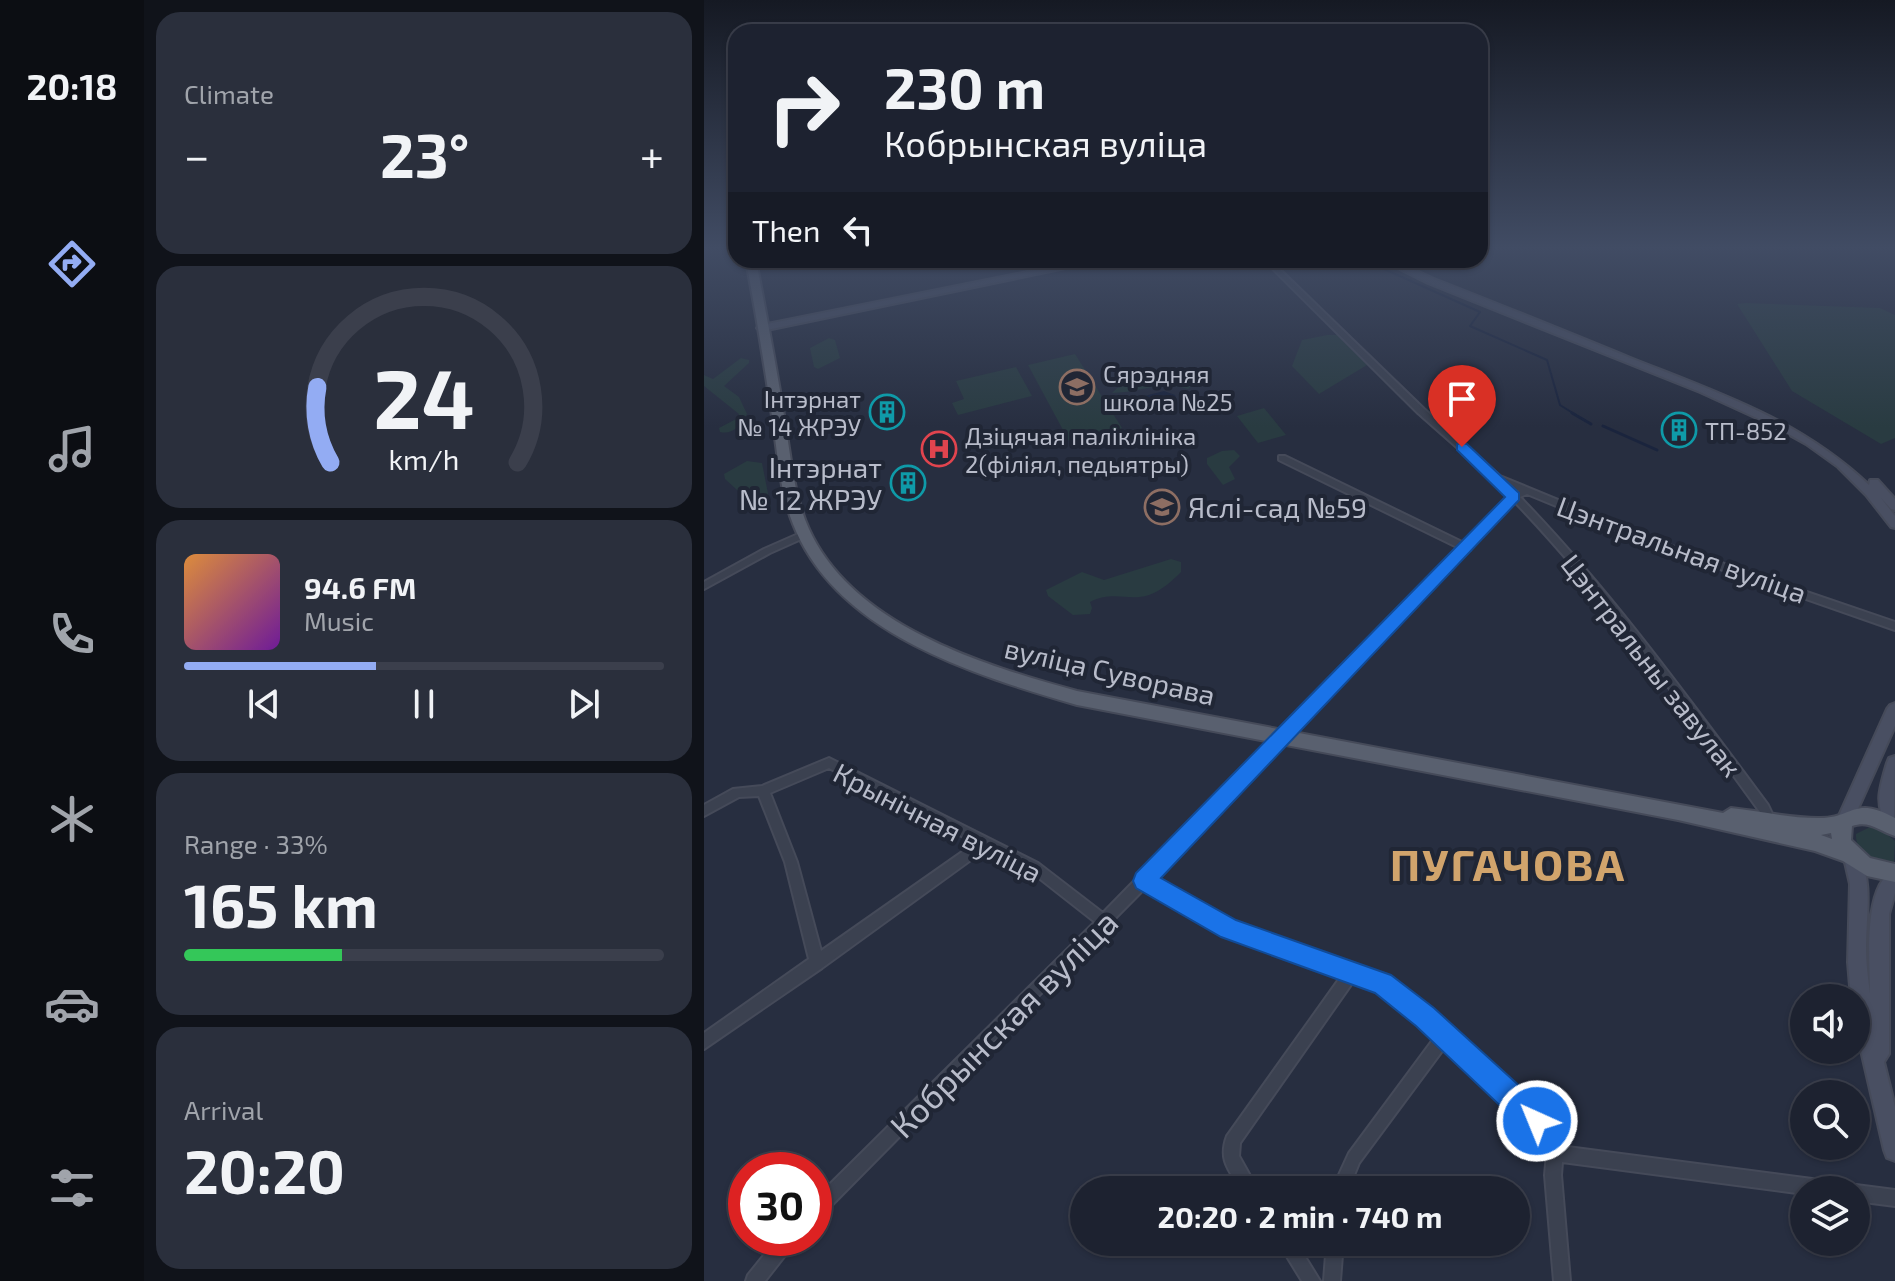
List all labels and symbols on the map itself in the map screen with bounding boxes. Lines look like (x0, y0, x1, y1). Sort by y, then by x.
place label: Сярэдняя школа №25 (1103, 359, 1233, 416)
pin (1428, 365, 1496, 447)
school or university icon: Сярэдняя школа №25 (1058, 368, 1096, 406)
place label: Інтэрнат № 14 ЖРЭУ (737, 384, 861, 441)
building icon: Інтэрнат № 14 ЖРЭУ (868, 393, 906, 431)
building icon: ТП-852 (1660, 411, 1698, 449)
place label: ТП-852 (1705, 416, 1787, 445)
place label: Дзіцячая паліклініка 2(філіял, педыятры) (965, 421, 1196, 478)
hospital icon: Дзіцячая паліклініка 2(філіял, педыятры) (920, 430, 958, 468)
place label: Інтэрнат № 12 ЖРЭУ (739, 450, 882, 516)
building icon: Інтэрнат № 12 ЖРЭУ (889, 464, 927, 502)
school or university icon: Яслі-сад №59 (1143, 488, 1181, 526)
street label: Цэнтральная вуліца (1553, 488, 1811, 610)
place label: Яслі-сад №59 (1188, 490, 1367, 524)
street label: Цэнтральны завулак (1555, 547, 1749, 783)
street label: вуліца Суворава (1001, 630, 1219, 712)
street label: Крынічная вуліца (828, 755, 1048, 889)
district label: ПУГАЧОВА (1390, 837, 1626, 890)
street label: Кобрынская вуліца (881, 901, 1126, 1146)
position arrow (1495, 1079, 1579, 1163)
speed limit sign: 30 (728, 1152, 832, 1256)

